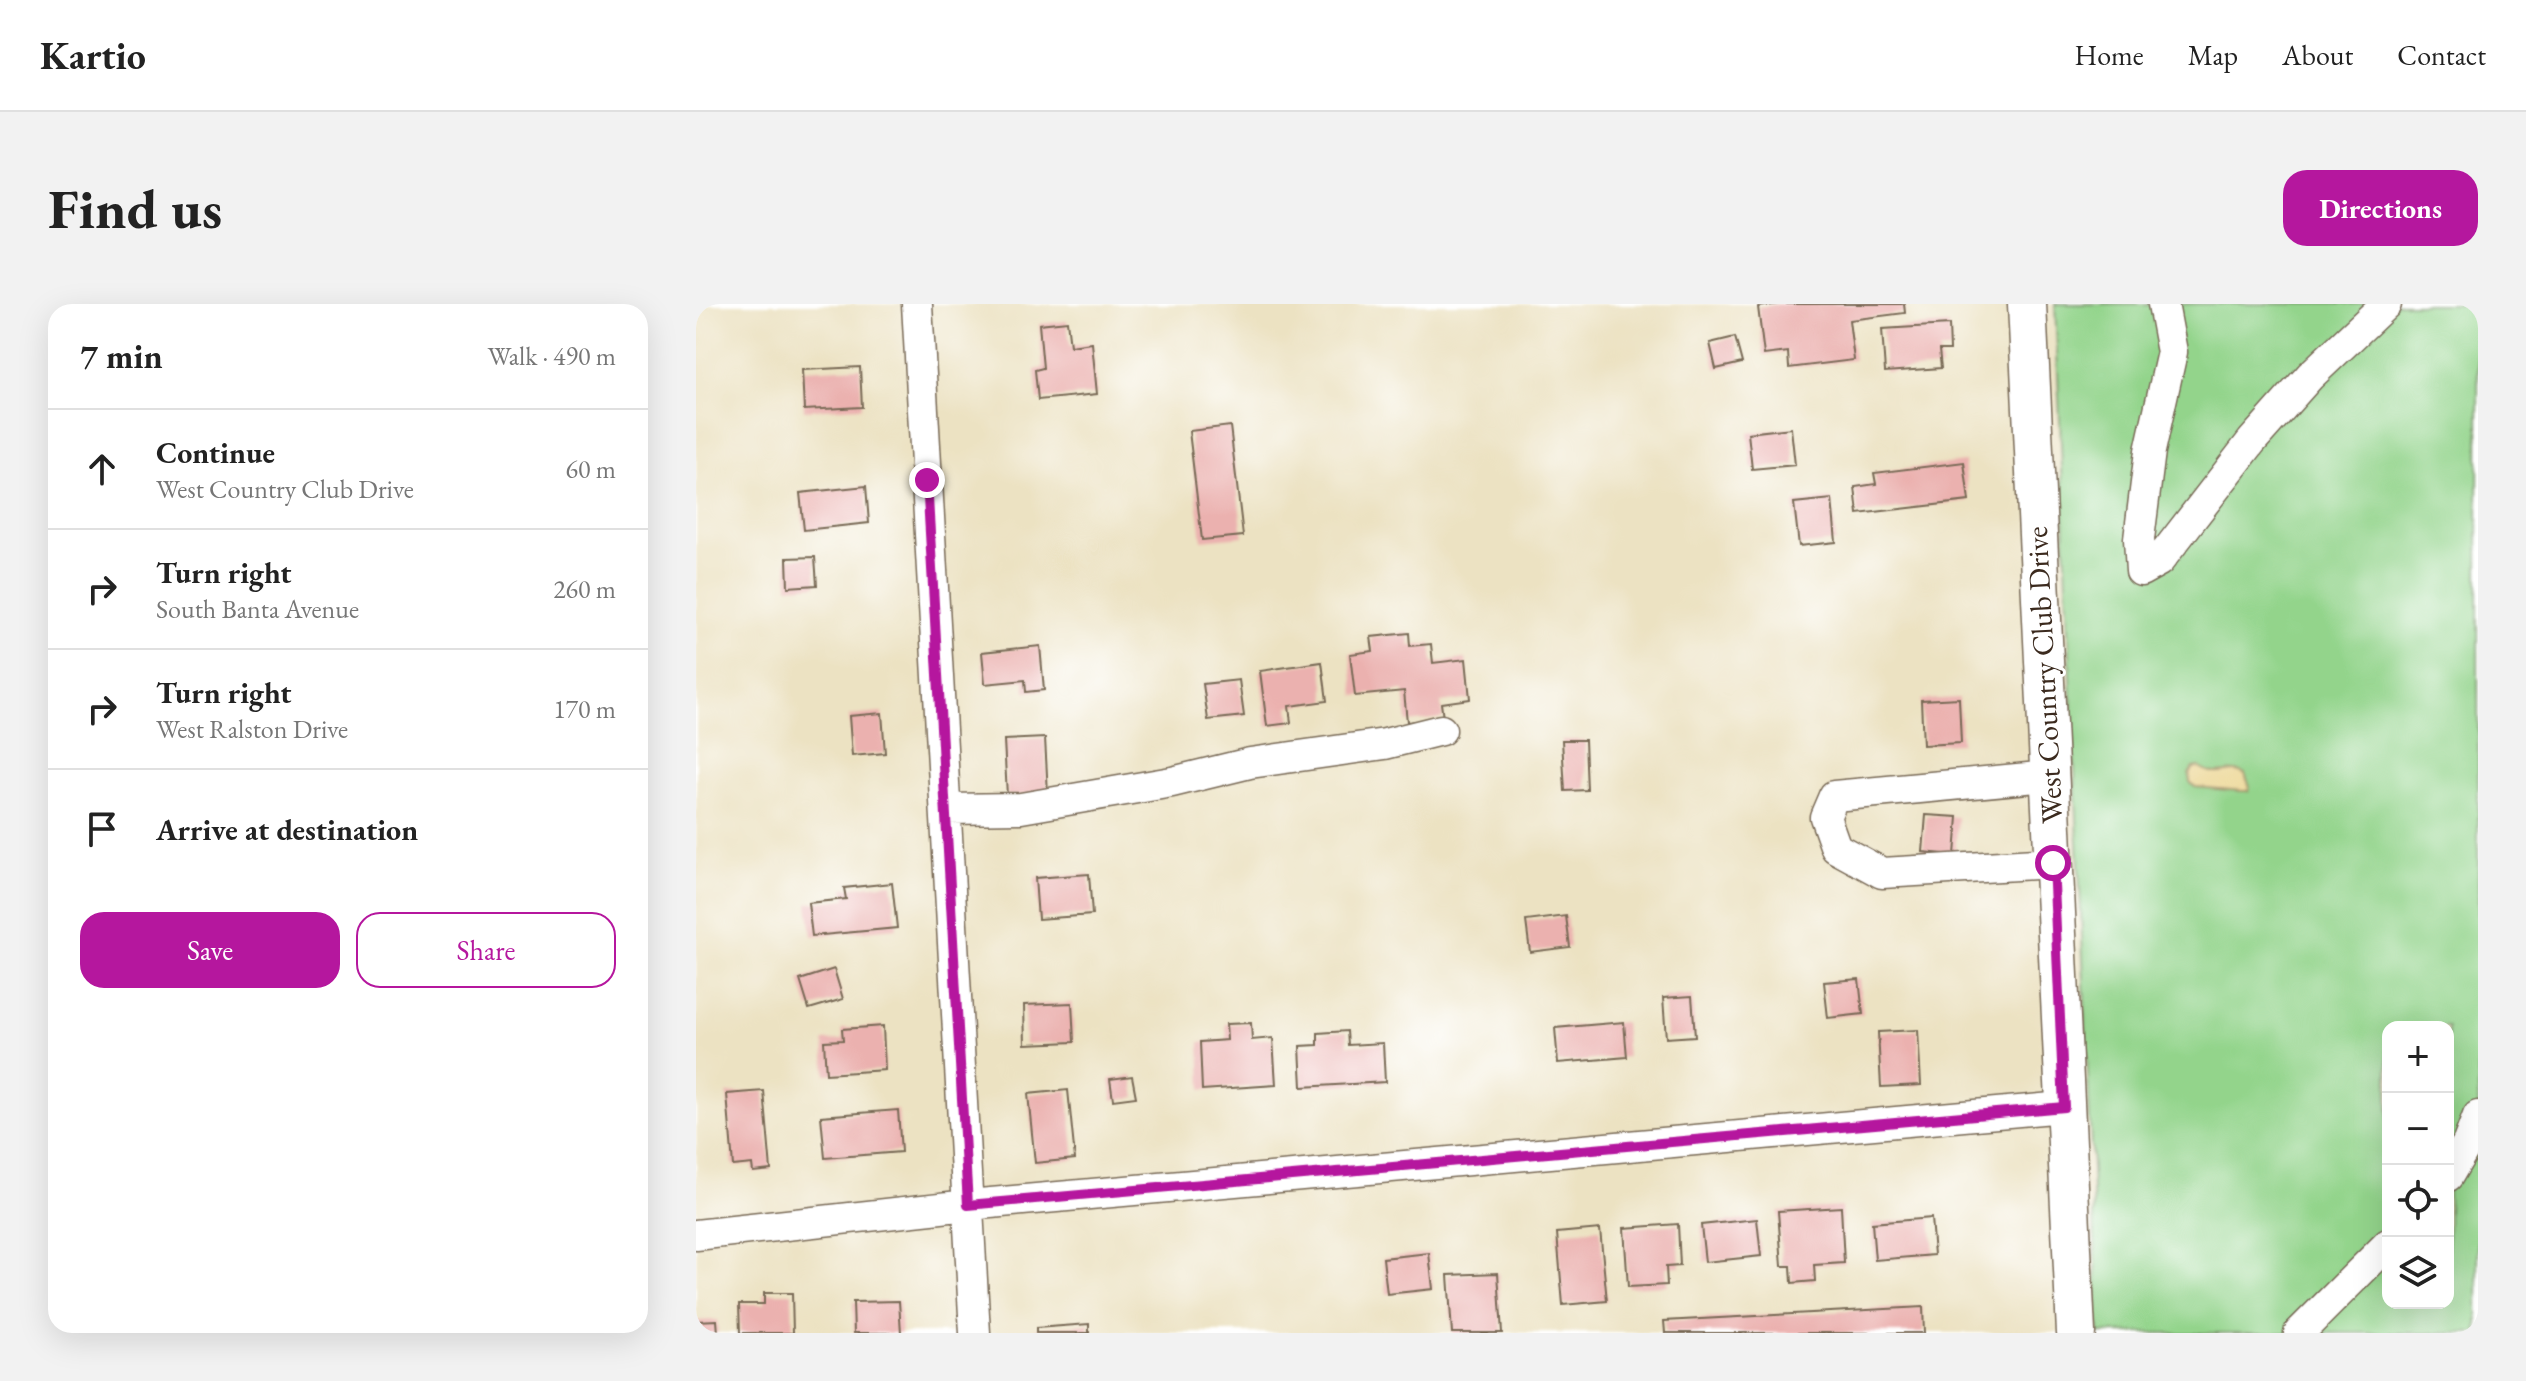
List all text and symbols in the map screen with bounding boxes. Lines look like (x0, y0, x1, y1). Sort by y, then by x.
text: Kartio (40, 31, 146, 80)
text: Home (2074, 37, 2144, 73)
text: Map (2188, 37, 2238, 73)
text: About (2282, 37, 2353, 73)
text: Contact (2397, 37, 2486, 73)
button: Directions (2283, 170, 2478, 246)
text: Find us (48, 172, 222, 245)
text: 7 min (80, 334, 163, 378)
text: Walk · 490 m (488, 339, 616, 373)
text: Continue (156, 433, 275, 472)
icon: ahead (80, 447, 124, 491)
text: 60 m (566, 452, 616, 486)
route end (909, 462, 945, 498)
text: West Country Club Drive (156, 472, 414, 506)
street label: West Country Club Drive (2017, 525, 2071, 825)
text: Turn right (156, 553, 292, 592)
icon: right (80, 567, 124, 611)
text: 260 m (553, 572, 616, 606)
text: South Banta Avenue (156, 592, 359, 626)
text: Turn right (156, 673, 292, 712)
icon: right (80, 687, 124, 731)
text: 170 m (553, 692, 616, 726)
text: West Ralston Drive (156, 712, 348, 746)
icon: arrive (80, 807, 124, 851)
text: Arrive at destination (156, 810, 418, 849)
route start (2035, 845, 2071, 881)
button: Save (80, 912, 340, 988)
button: Share (356, 912, 616, 988)
map controls (2382, 1021, 2454, 1309)
button: + (2382, 1021, 2454, 1093)
button: − (2382, 1093, 2454, 1165)
button: locate (2382, 1165, 2454, 1237)
button: layers (2382, 1237, 2454, 1309)

